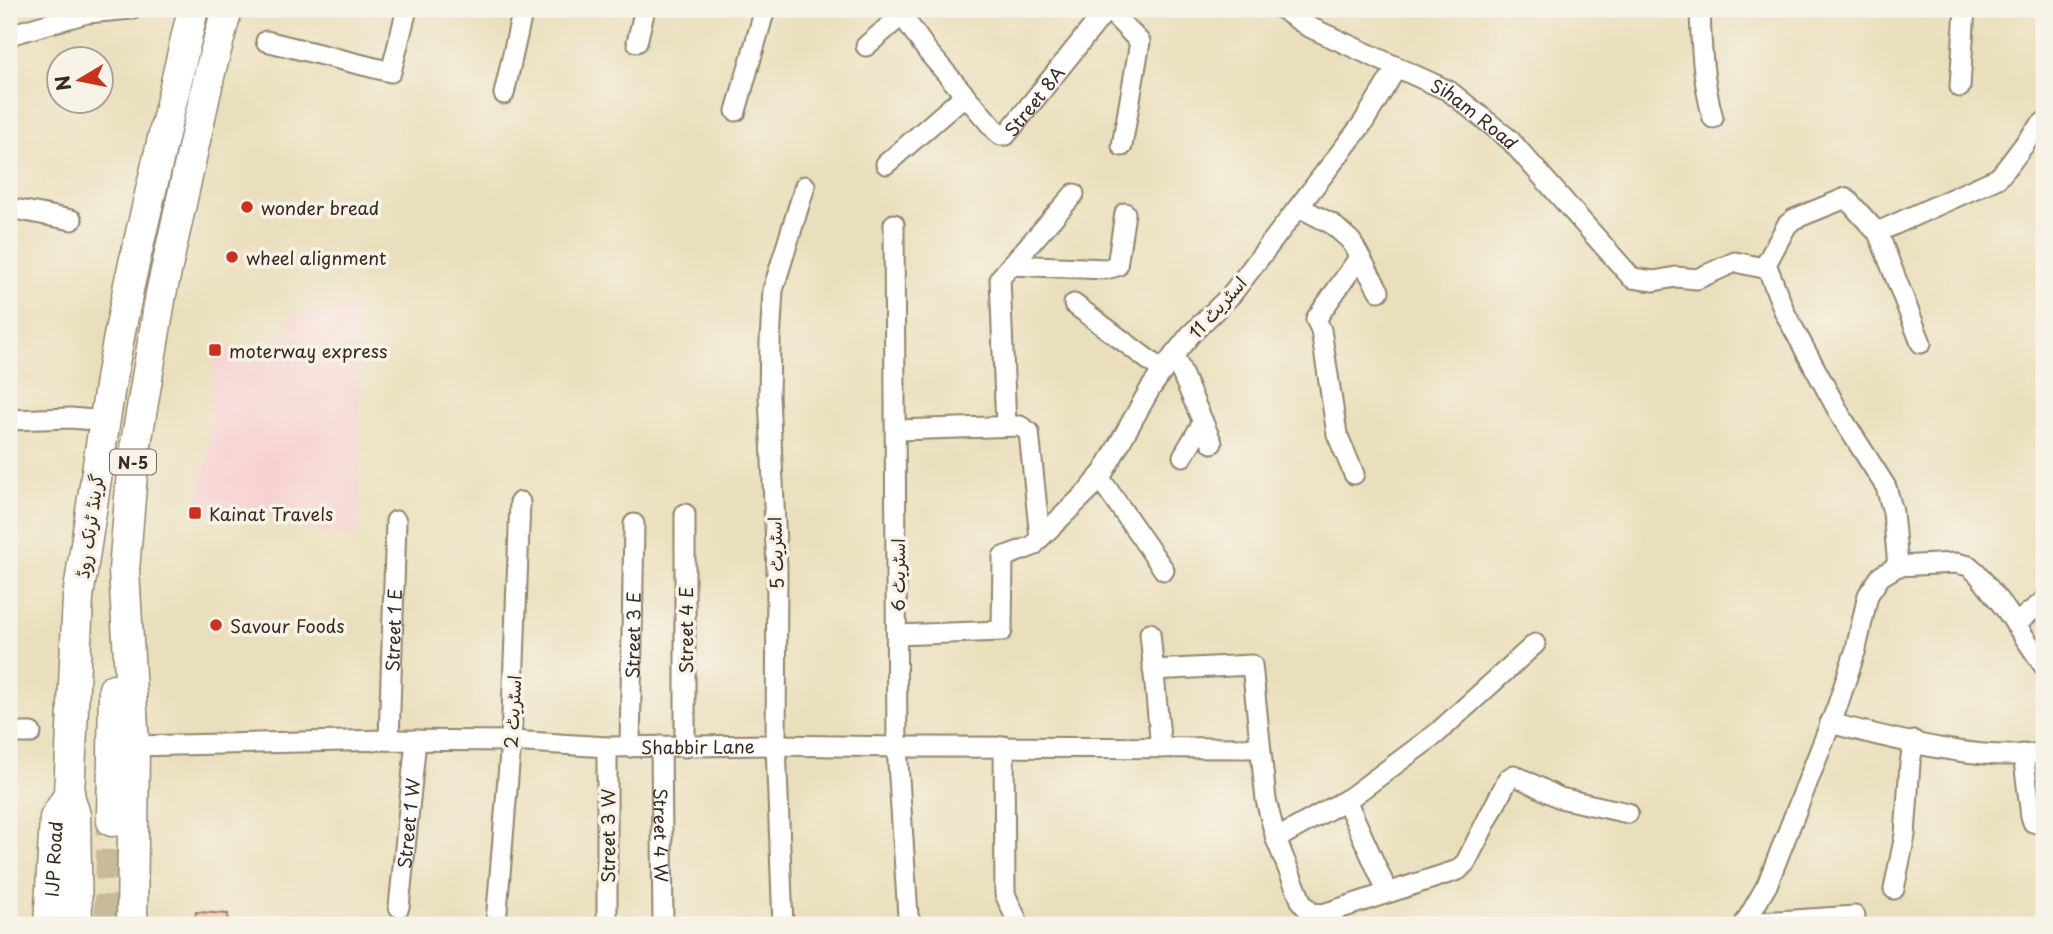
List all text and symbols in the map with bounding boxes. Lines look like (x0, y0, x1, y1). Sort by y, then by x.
north arrow (46, 46, 116, 116)
street label: Street 8A (997, 59, 1070, 142)
street label: Siham Road (1427, 71, 1525, 154)
text: N (47, 73, 77, 93)
place label: wonder bread (261, 194, 379, 221)
marker: wonder bread (239, 199, 255, 215)
place label: wheel alignment (246, 244, 386, 271)
marker: wheel alignment (224, 249, 240, 265)
street label: اسٹریٹ 11 (1182, 270, 1252, 344)
place label: moterway express (229, 337, 387, 364)
marker: moterway express (207, 342, 223, 358)
road number: N-5 (110, 449, 156, 475)
street label: گرینڈ ٹرنک روڈ (68, 472, 110, 580)
place label: Kainat Travels (209, 500, 333, 527)
marker: Kainat Travels (187, 505, 203, 521)
street label: اسٹریٹ 5 (760, 516, 790, 590)
street label: اسٹریٹ 6 (884, 538, 911, 612)
street label: Street 4 E (672, 586, 699, 674)
street label: Street 1 E (378, 588, 407, 672)
street label: Street 3 E (618, 591, 646, 679)
place label: Savour Foods (230, 612, 345, 639)
marker: Savour Foods (208, 617, 224, 633)
street label: اسٹریٹ 2 (497, 675, 527, 749)
street label: Shabbir Lane (640, 732, 755, 760)
street label: Street 1 W (389, 777, 426, 870)
street label: Street 4 W (648, 788, 676, 883)
street label: Street 3 W (594, 789, 621, 883)
street label: IJP Road (37, 820, 68, 898)

